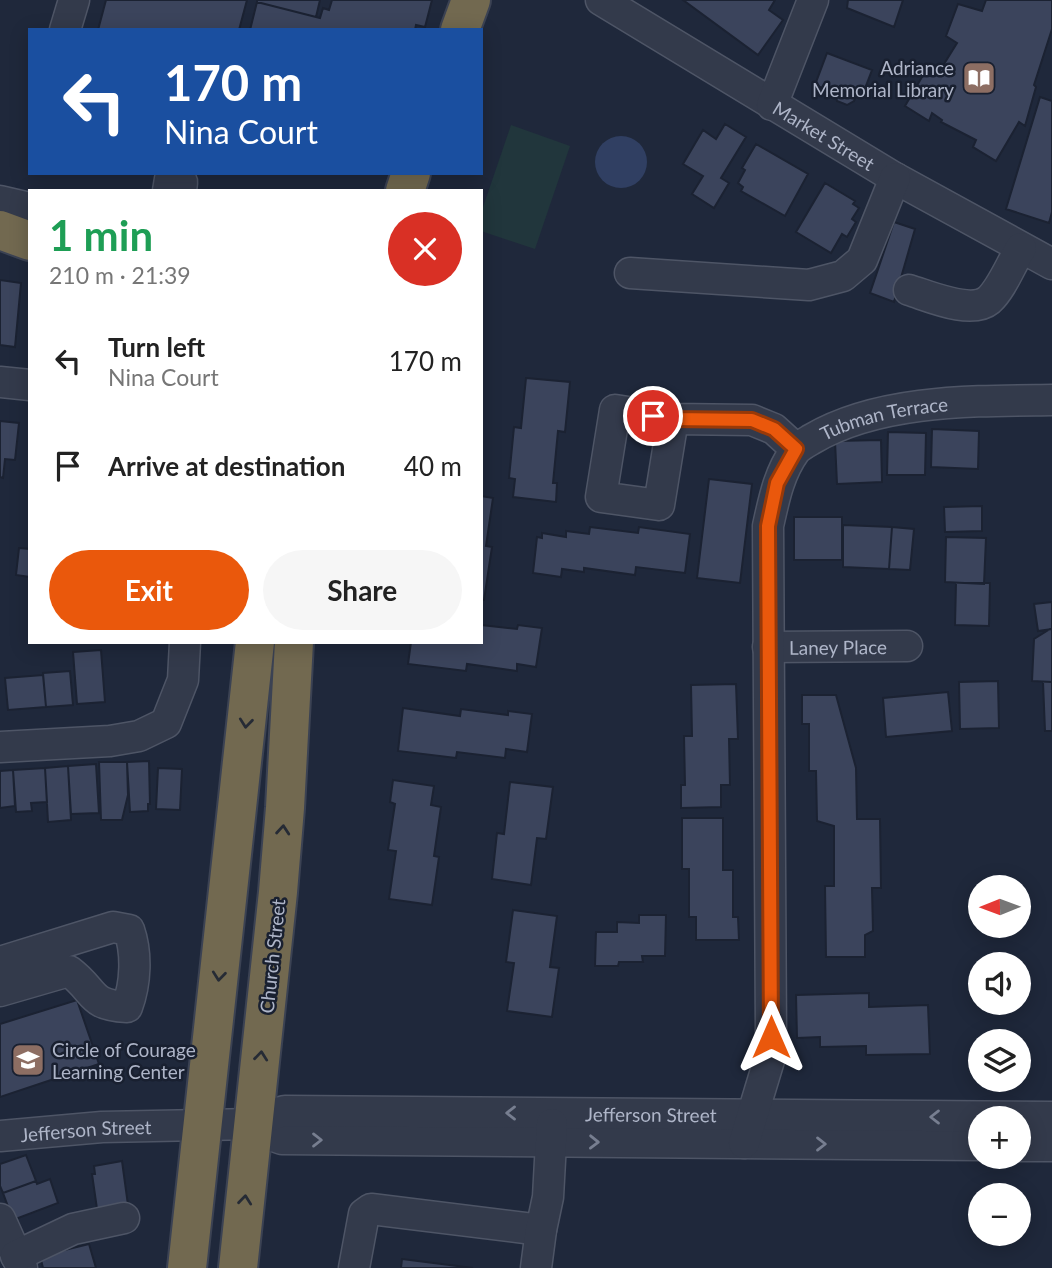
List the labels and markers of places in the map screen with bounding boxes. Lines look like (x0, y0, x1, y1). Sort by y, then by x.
place label: Adriance Memorial Library (812, 56, 954, 101)
library icon: Adriance Memorial Library (960, 59, 998, 97)
pin (623, 386, 683, 446)
place label: Circle of Courage Learning Center (52, 1038, 196, 1083)
school or university icon: Circle of Courage Learning Center (9, 1041, 47, 1079)

